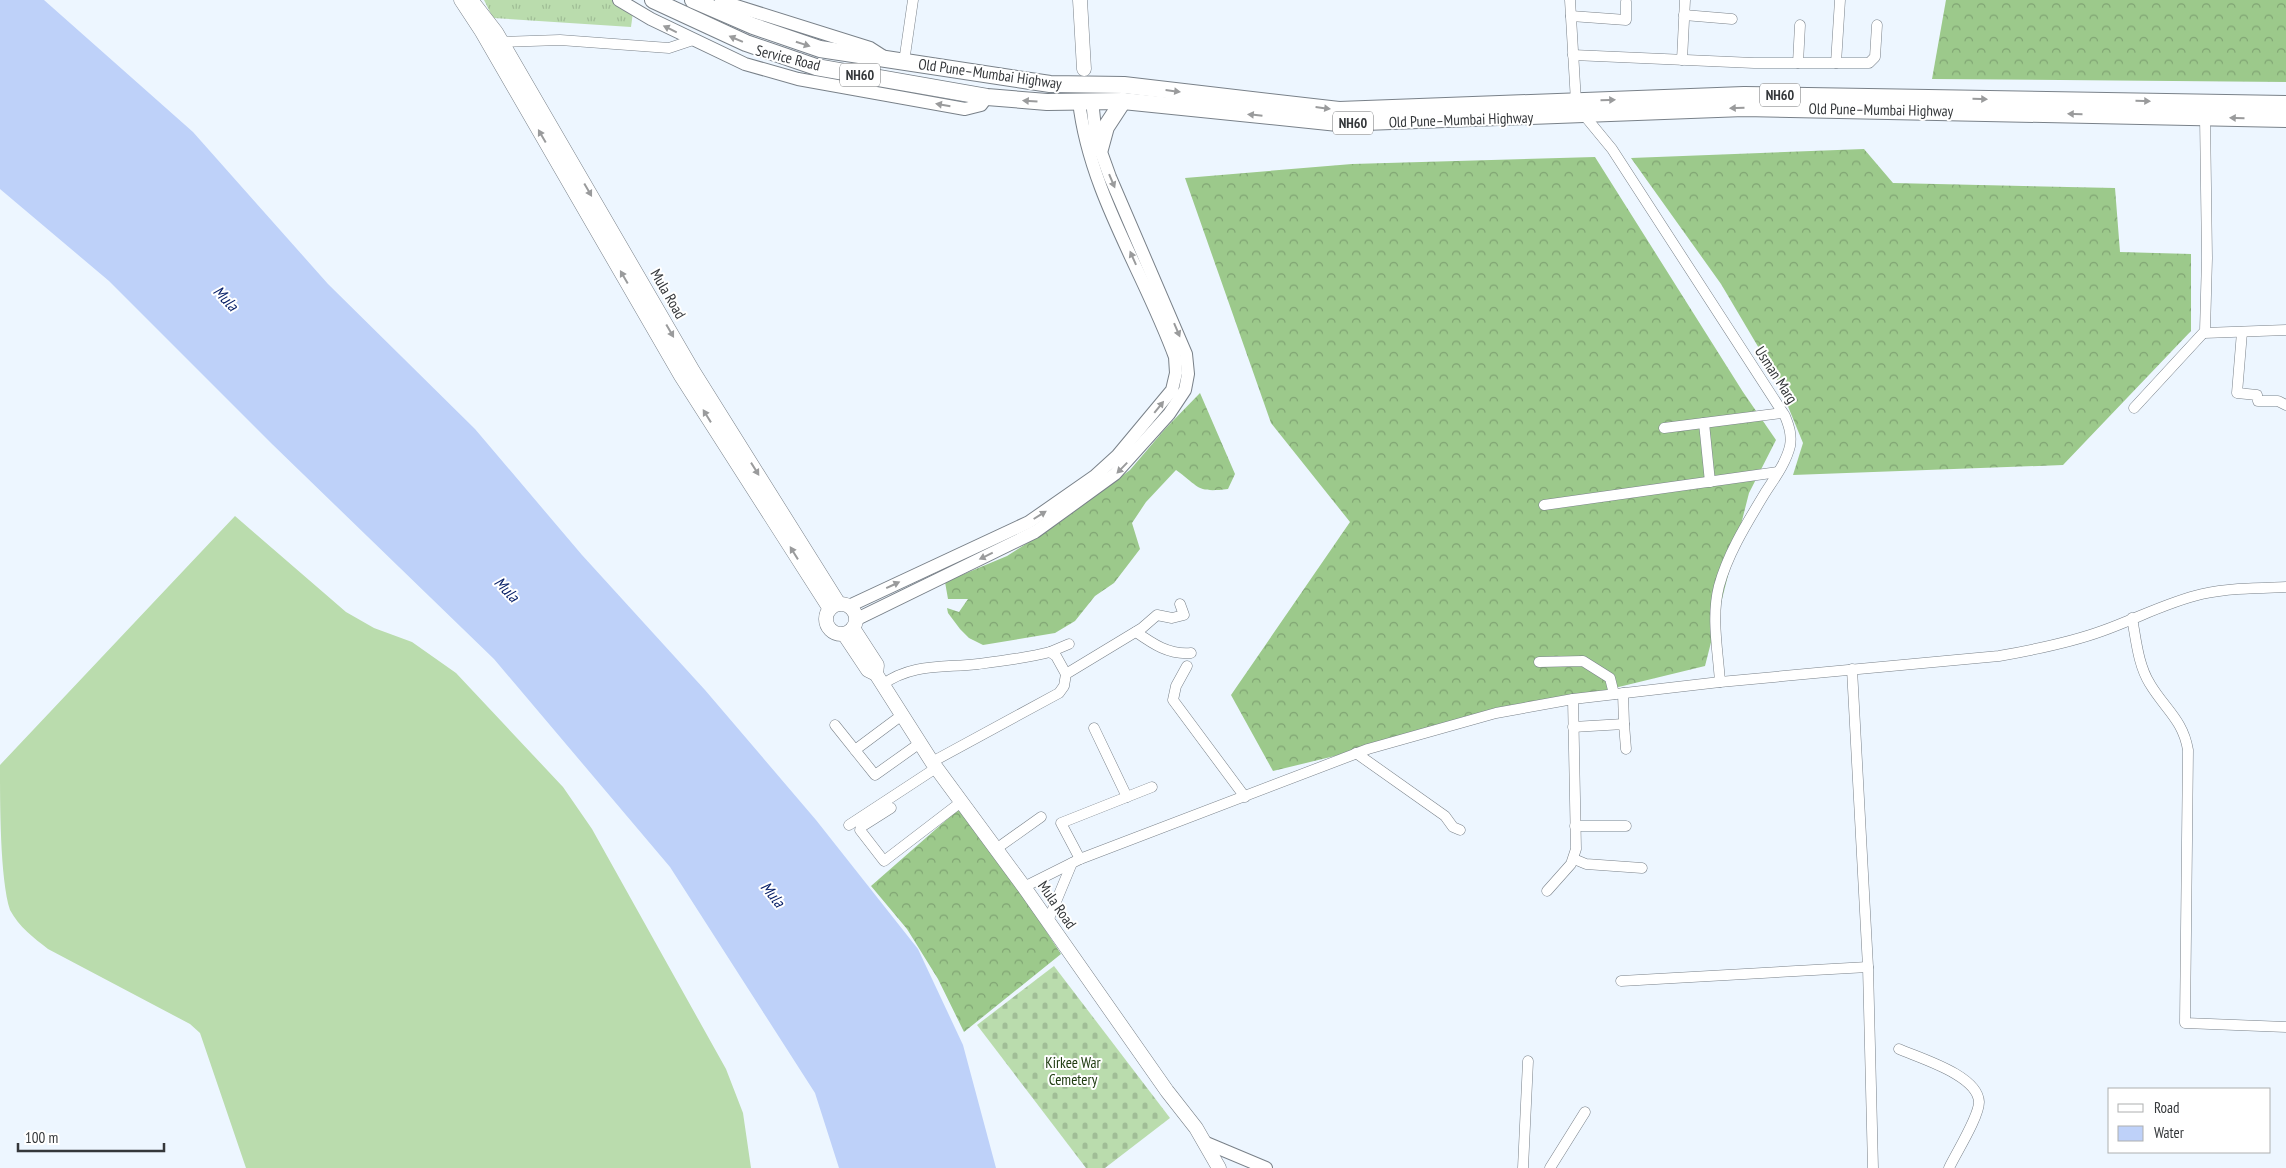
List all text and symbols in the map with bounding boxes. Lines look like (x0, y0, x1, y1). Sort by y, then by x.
one-way arrow (663, 25, 677, 33)
one-way arrow (729, 34, 743, 42)
street label: Service Road (754, 40, 822, 75)
one-way arrow (796, 40, 811, 48)
street label: Old Pune–Mumbai Highway (917, 54, 1063, 93)
road number: NH60 (840, 64, 880, 86)
road number: NH60 (1760, 84, 1800, 106)
one-way arrow (1165, 87, 1181, 95)
one-way arrow (1600, 95, 1616, 103)
one-way arrow (1973, 95, 1989, 103)
one-way arrow (1022, 96, 1038, 104)
one-way arrow (2135, 98, 2151, 106)
street label: Old Pune–Mumbai Highway (1809, 99, 1954, 120)
one-way arrow (934, 101, 950, 109)
one-way arrow (1316, 104, 1332, 112)
one-way arrow (1729, 105, 1745, 113)
street label: Old Pune–Mumbai Highway (1388, 107, 1534, 132)
one-way arrow (2067, 110, 2083, 118)
one-way arrow (1247, 111, 1263, 119)
road number: NH60 (1333, 112, 1373, 134)
one-way arrow (2229, 114, 2245, 122)
one-way arrow (538, 130, 547, 143)
one-way arrow (1108, 174, 1116, 189)
one-way arrow (584, 184, 593, 197)
one-way arrow (1128, 251, 1136, 265)
street label: Mula Road (647, 265, 690, 322)
one-way arrow (619, 270, 628, 283)
water label: Mula (209, 281, 244, 316)
one-way arrow (1173, 323, 1181, 338)
one-way arrow (665, 324, 674, 337)
street label: Usman Marg (1751, 342, 1802, 407)
one-way arrow (1154, 401, 1165, 414)
one-way arrow (702, 410, 712, 423)
one-way arrow (1116, 461, 1128, 473)
one-way arrow (750, 463, 759, 476)
one-way arrow (1033, 511, 1046, 520)
one-way arrow (790, 547, 799, 560)
one-way arrow (979, 552, 993, 560)
water label: Mula (490, 572, 525, 607)
one-way arrow (886, 581, 900, 589)
water label: Mula (757, 877, 790, 912)
street label: Mula Road (1034, 877, 1081, 932)
park label: Kirkee War Cemetery (1045, 1053, 1102, 1089)
legend (2108, 1088, 2271, 1153)
text: Road (2154, 1098, 2180, 1117)
scale bar (18, 1120, 164, 1152)
text: Water (2154, 1123, 2185, 1142)
text: 100 m (25, 1128, 58, 1147)

